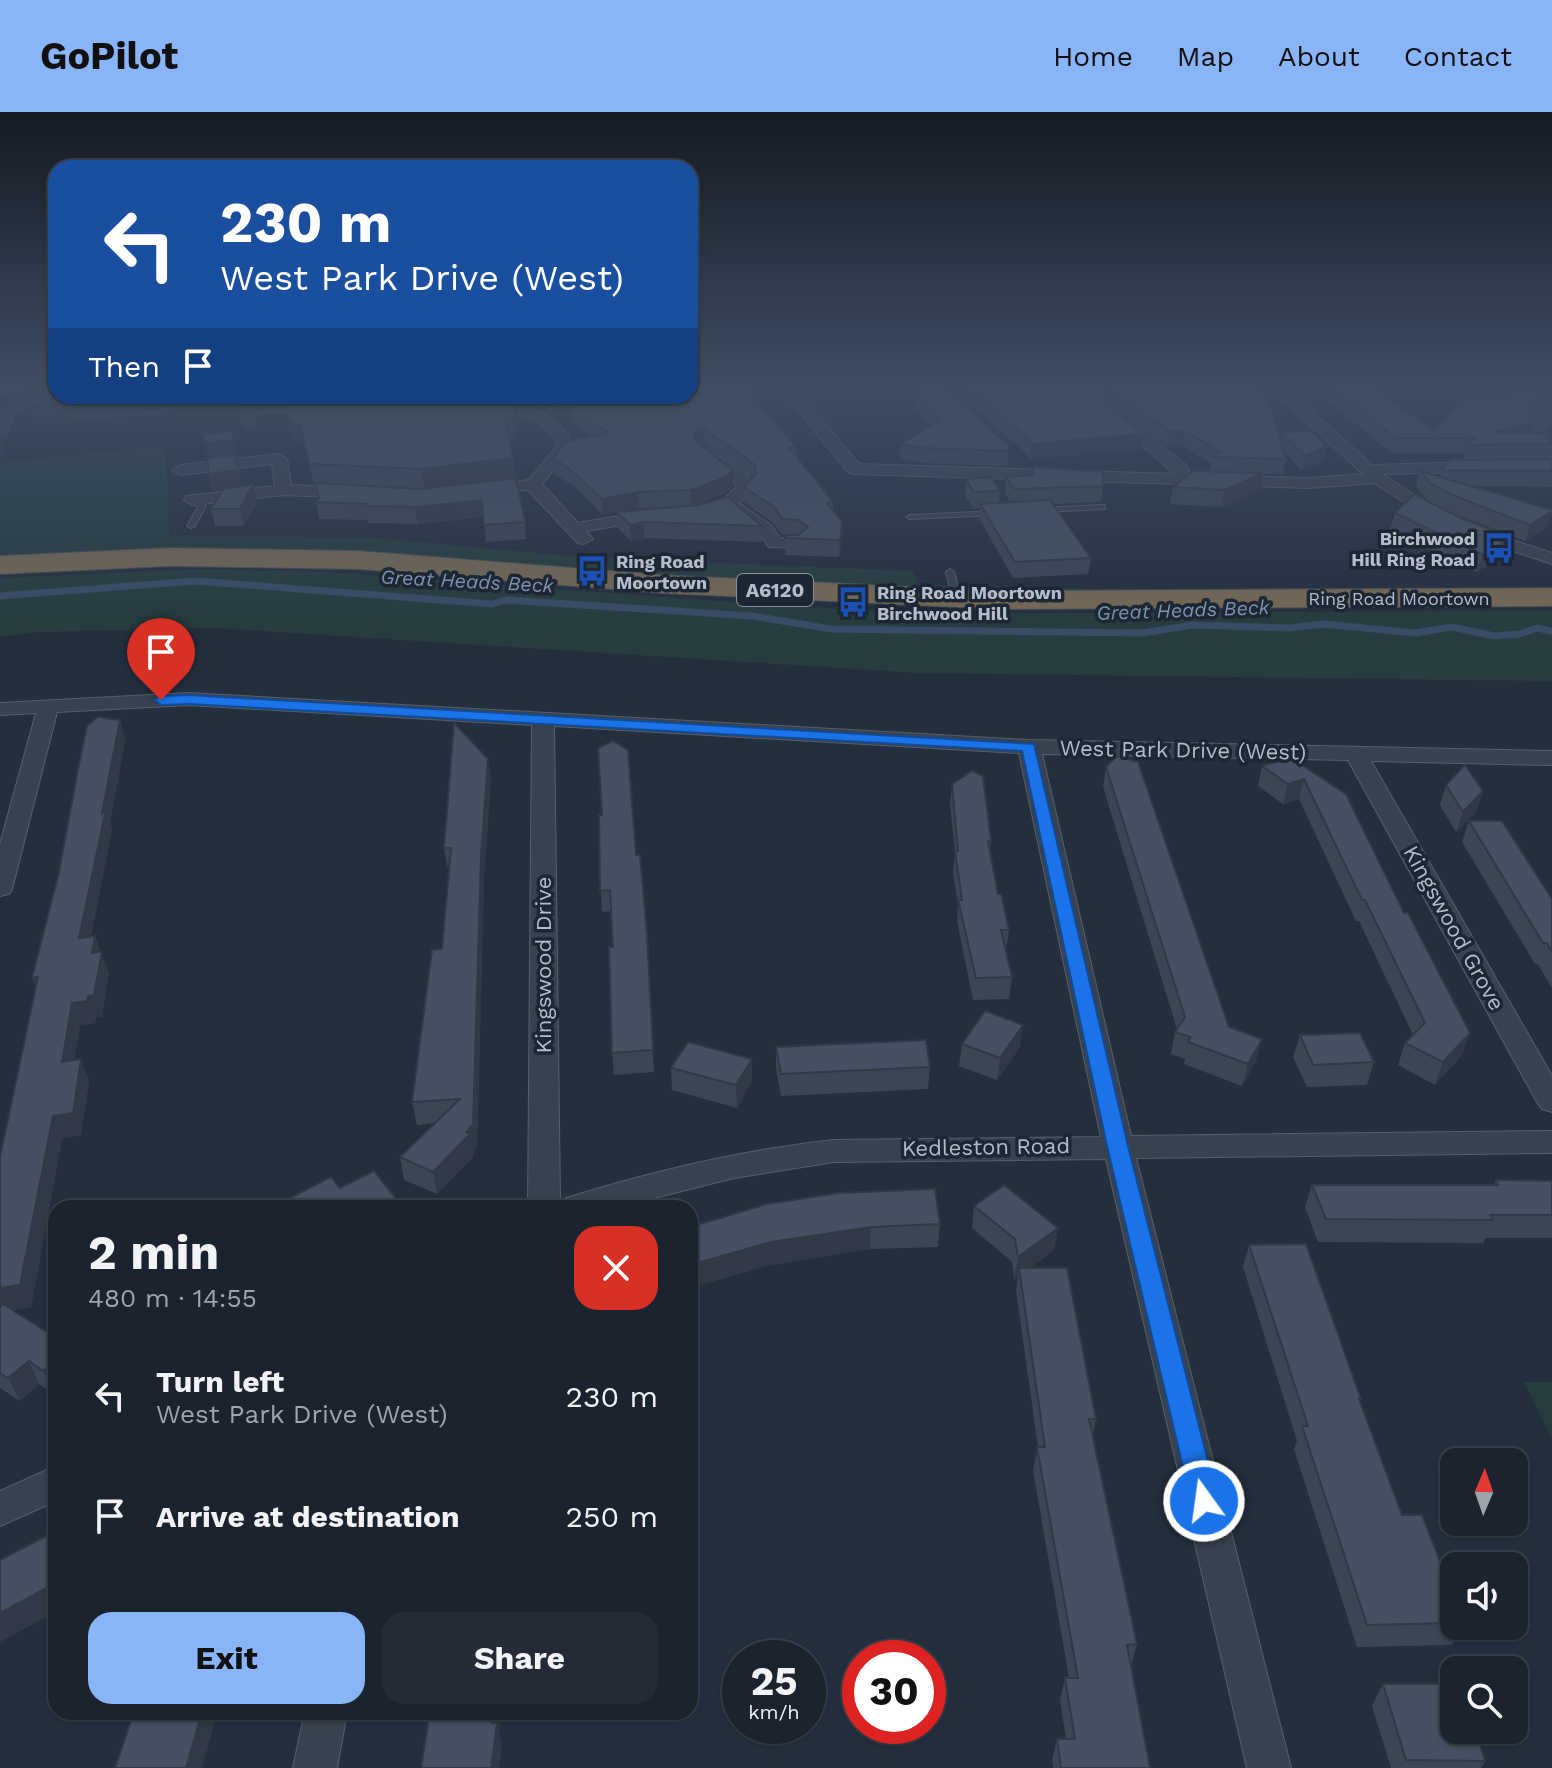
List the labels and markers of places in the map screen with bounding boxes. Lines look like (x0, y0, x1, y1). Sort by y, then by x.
place label: Birchwood Hill Ring Road (1351, 528, 1475, 570)
bus stop icon: Birchwood Hill Ring Road (1482, 531, 1516, 565)
place label: Ring Road Moortown (616, 551, 707, 593)
bus stop icon: Ring Road Moortown (575, 554, 609, 588)
place label: Ring Road Moortown Birchwood Hill (877, 582, 1062, 624)
bus stop icon: Ring Road Moortown Birchwood Hill (836, 585, 870, 619)
pin (127, 618, 195, 700)

